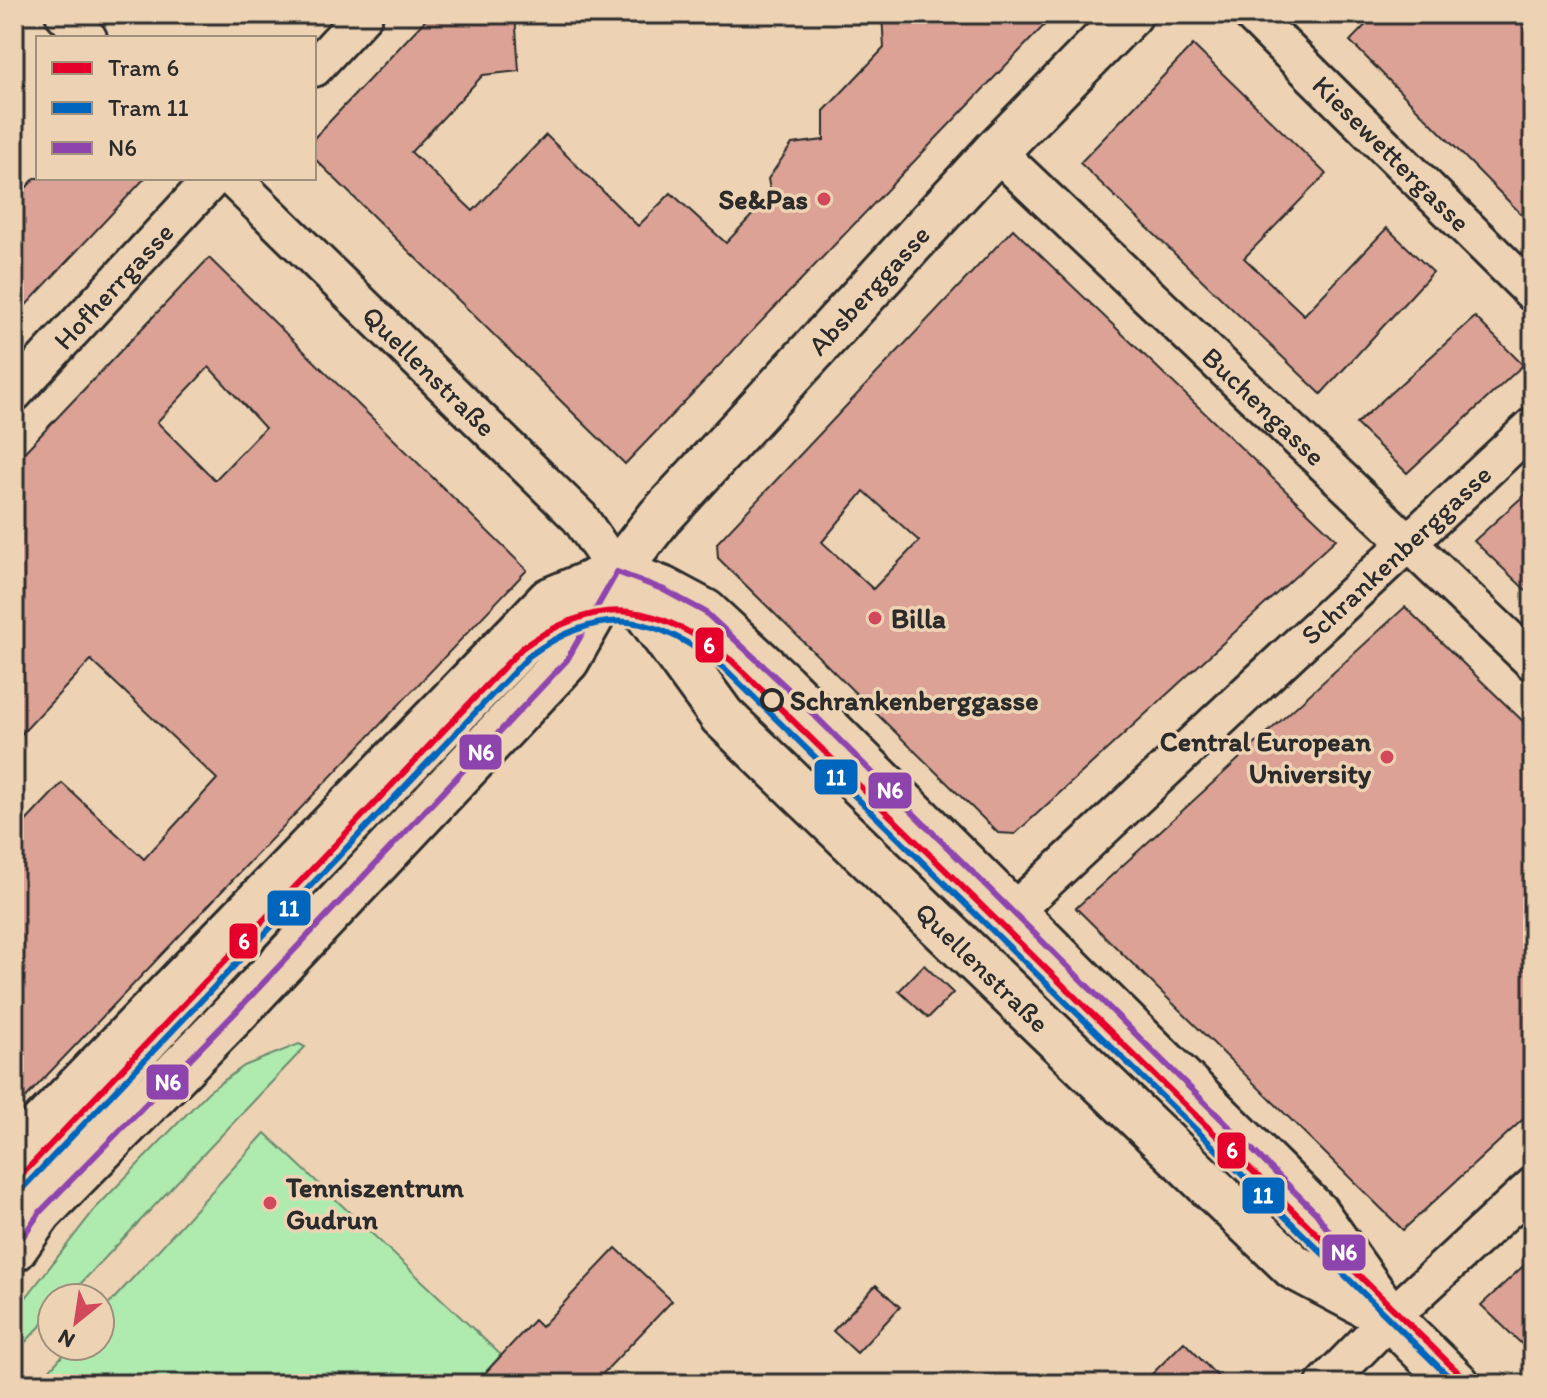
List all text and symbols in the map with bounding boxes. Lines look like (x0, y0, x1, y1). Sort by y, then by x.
legend (36, 36, 316, 180)
text: Tram 6 (108, 53, 179, 82)
street label: Kiesewettergasse (1306, 68, 1478, 239)
text: Tram 11 (108, 93, 189, 122)
text: N6 (108, 133, 137, 162)
place label: Se&Pas (719, 182, 808, 216)
marker: Se&Pas (815, 190, 833, 208)
street label: Hofherrgasse (46, 215, 180, 357)
street label: Absberggasse (800, 217, 937, 362)
street label: Quellenstraße (355, 298, 503, 444)
street label: Buchengasse (1195, 339, 1333, 473)
street label: Schrankenberggasse (1293, 457, 1498, 651)
place label: Billa (891, 601, 946, 635)
marker: Billa (866, 609, 884, 627)
line badge: 6 (694, 626, 725, 664)
text: 6 (703, 632, 715, 659)
place label: Schrankenberggasse (790, 683, 1038, 717)
marker: Schrankenberggasse (761, 689, 783, 711)
place label: Central European University (1160, 724, 1372, 790)
line badge: N6 (458, 733, 503, 771)
text: N6 (468, 739, 495, 766)
marker: Central European University (1378, 748, 1396, 766)
line badge: 11 (813, 758, 859, 796)
text: 11 (826, 764, 847, 791)
line badge: N6 (867, 771, 913, 810)
text: N6 (877, 777, 904, 804)
line badge: 11 (266, 889, 312, 927)
text: 11 (279, 895, 300, 922)
street label: Quellenstraße (908, 895, 1057, 1039)
line badge: 6 (228, 922, 259, 960)
text: 6 (238, 928, 250, 955)
line badge: N6 (145, 1063, 190, 1101)
text: N6 (155, 1069, 182, 1096)
line badge: 6 (1216, 1131, 1247, 1170)
text: 6 (1226, 1137, 1238, 1164)
place label: Tenniszentrum Gudrun (285, 1170, 464, 1236)
line badge: 11 (1241, 1176, 1286, 1215)
text: 11 (1253, 1182, 1274, 1209)
marker: Tenniszentrum Gudrun (261, 1194, 279, 1212)
line badge: N6 (1321, 1233, 1367, 1272)
text: N6 (1331, 1239, 1358, 1266)
north arrow (36, 1282, 116, 1362)
text: N (53, 1323, 79, 1354)

